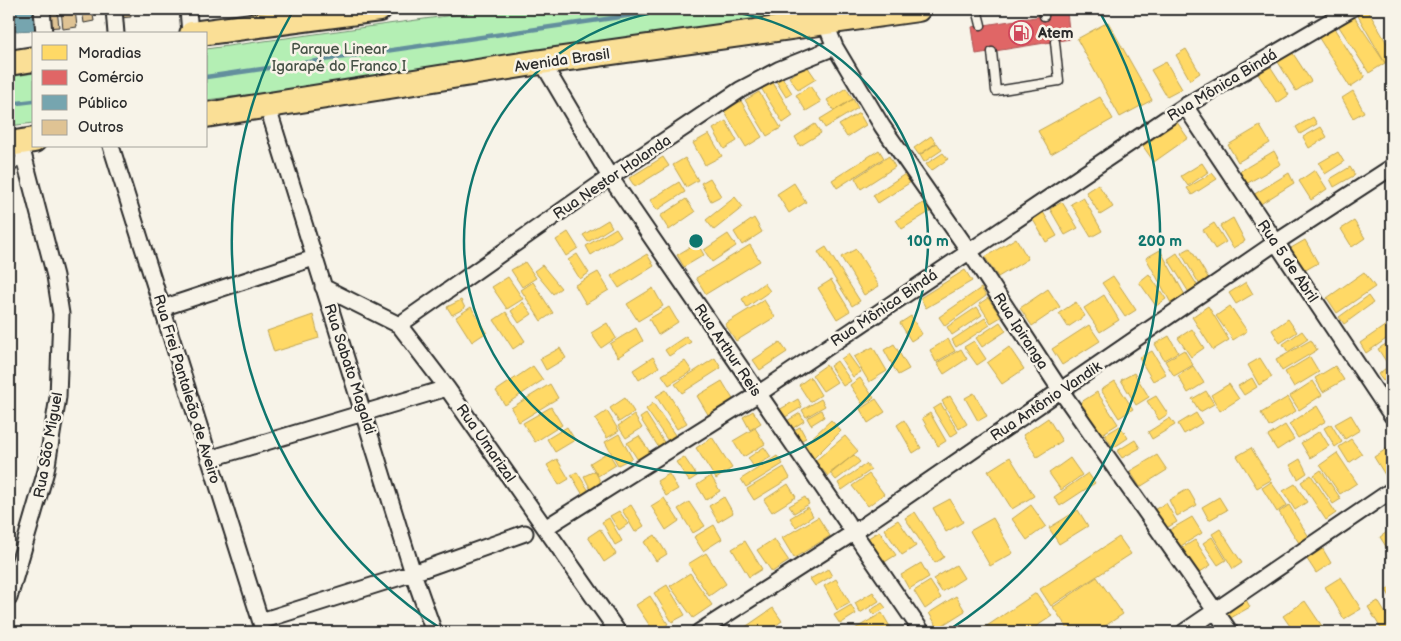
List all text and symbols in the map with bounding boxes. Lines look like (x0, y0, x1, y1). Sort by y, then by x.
fuel station icon: Atem (1008, 20, 1034, 46)
place label: Atem (1037, 24, 1074, 43)
legend (32, 32, 208, 148)
park label: Parque Linear Igarapé do Franco I (272, 40, 407, 76)
text: Moradias (78, 44, 142, 63)
street label: Avenida Brasil (513, 44, 611, 77)
street label: Rua Mônica Bindá (1164, 45, 1281, 126)
text: Comércio (78, 68, 144, 87)
text: Público (78, 94, 127, 113)
text: Outros (78, 118, 124, 137)
street label: Rua Nestor Holanda (550, 131, 675, 224)
street label: Rua 5 de Abril (1253, 216, 1322, 306)
centre of rings (687, 232, 705, 250)
text: 100 m (907, 232, 949, 251)
text: 200 m (1138, 232, 1182, 251)
street label: Rua Mônica Bindá (827, 266, 941, 351)
street label: Rua Ipiranga (989, 289, 1052, 373)
street label: Rua Frei Pantaleão de Aveiro (149, 292, 224, 486)
street label: Rua Arthur Reis (690, 300, 766, 401)
street label: Rua Sabato Magaldi (319, 301, 380, 437)
street label: Rua Antônio Vandik (987, 357, 1106, 446)
street label: Rua São Miguel (30, 391, 67, 500)
street label: Rua Umarizal (452, 400, 520, 486)

